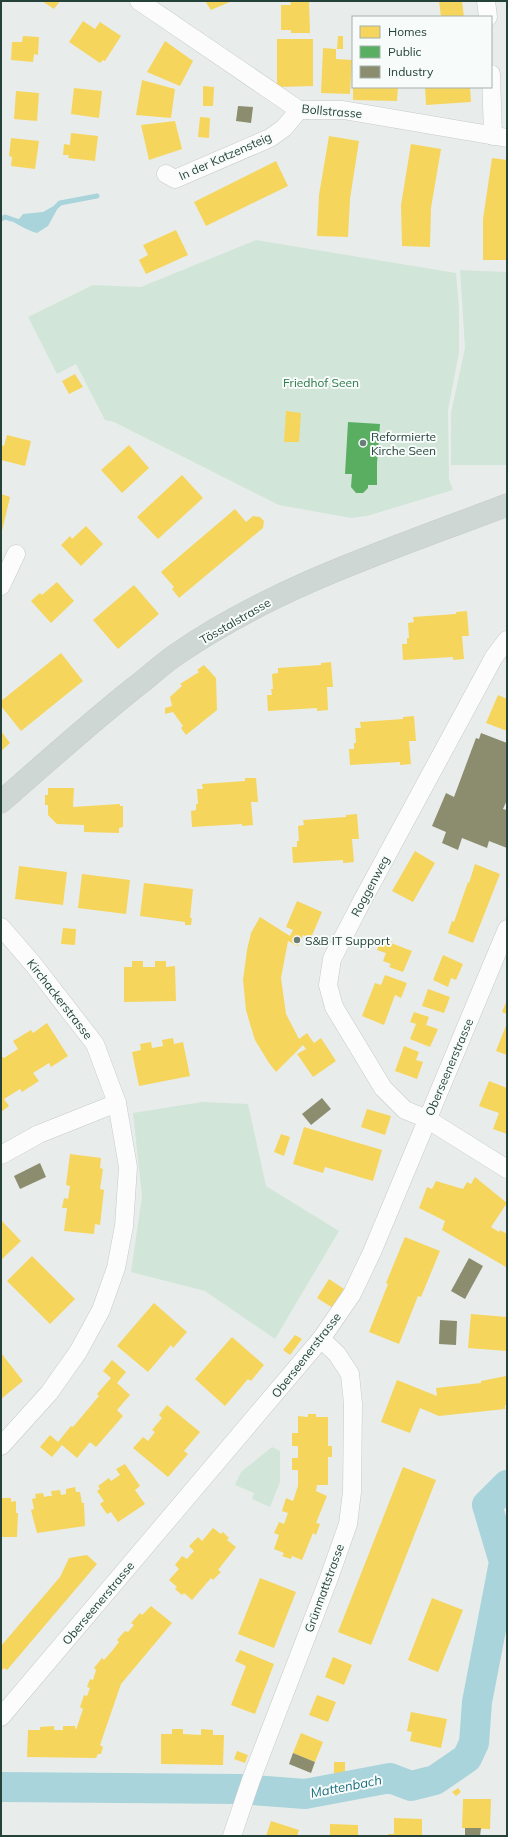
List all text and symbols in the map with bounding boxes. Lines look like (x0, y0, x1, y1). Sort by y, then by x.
legend (352, 16, 492, 88)
text: Homes (388, 24, 427, 39)
text: Public (388, 44, 422, 59)
text: Industry (388, 64, 434, 79)
street label: Bollstrasse (301, 101, 363, 121)
street label: In der Katzensteig (176, 129, 274, 183)
park label: Friedhof Seen (283, 375, 359, 390)
place label: Reformierte Kirche Seen (371, 429, 436, 458)
marker: Reformierte Kirche Seen (358, 438, 368, 448)
street label: Tösstalstrasse (197, 595, 273, 647)
street label: Roggenweg (348, 853, 392, 919)
place label: S&B IT Support (305, 933, 390, 948)
marker: S&B IT Support (292, 935, 302, 945)
street label: Kirchackerstrasse (24, 956, 96, 1042)
street label: Oberseenerstrasse (422, 1016, 476, 1118)
street label: Oberseenerstrasse (268, 1309, 344, 1401)
street label: Grünmattstrasse (301, 1542, 347, 1634)
street label: Oberseenerstrasse (59, 1558, 137, 1648)
water label: Mattenbach (309, 1771, 383, 1801)

